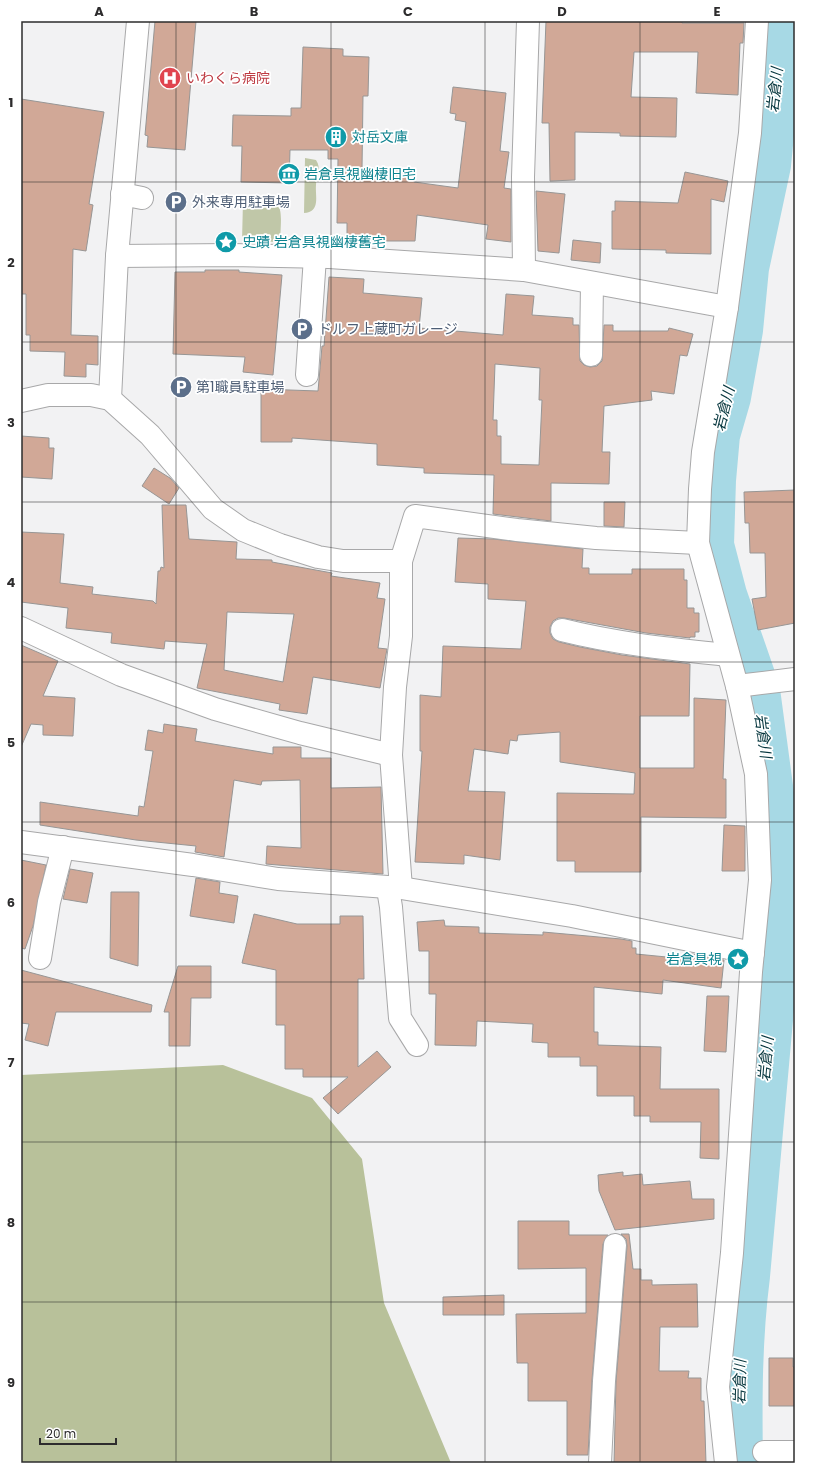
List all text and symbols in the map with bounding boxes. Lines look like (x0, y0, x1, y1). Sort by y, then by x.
text: A (94, 2, 104, 21)
text: B (250, 2, 259, 21)
text: C (403, 2, 413, 21)
text: D (557, 2, 567, 21)
text: E (713, 2, 721, 21)
water label: 岩倉川 (762, 64, 788, 113)
hospital icon: いわくら病院 (157, 65, 183, 91)
place label: いわくら病院 (186, 68, 270, 88)
text: 1 (9, 93, 13, 112)
building icon: 対岳文庫 (323, 124, 349, 150)
place label: 対岳文庫 (352, 127, 408, 147)
museum icon: 岩倉具視幽棲旧宅 (276, 161, 302, 187)
place label: 岩倉具視幽棲旧宅 (304, 164, 416, 184)
parking icon: 外来専用駐車場 (163, 189, 189, 215)
place label: 外来専用駐車場 (192, 192, 290, 212)
place icon: 史蹟 岩倉具視幽棲舊宅 (213, 229, 239, 255)
place label: 史蹟 岩倉具視幽棲舊宅 (242, 232, 386, 252)
text: 2 (7, 253, 15, 272)
parking icon: ドルフ上蔵町ガレージ (289, 316, 315, 342)
place label: ドルフ上蔵町ガレージ (318, 319, 458, 339)
parking icon: 第1職員駐車場 (168, 374, 194, 400)
place label: 第1職員駐車場 (196, 377, 284, 397)
water label: 岩倉川 (708, 383, 740, 433)
text: 3 (7, 413, 15, 432)
text: 4 (7, 573, 16, 592)
water label: 岩倉川 (750, 712, 777, 762)
text: 5 (7, 733, 15, 752)
text: 6 (7, 893, 15, 912)
place icon: 岩倉具視 (725, 946, 751, 972)
place label: 岩倉具視 (666, 949, 722, 969)
water label: 岩倉川 (753, 1034, 778, 1082)
text: 7 (8, 1053, 15, 1072)
text: 8 (7, 1213, 15, 1232)
water label: 岩倉川 (729, 1357, 750, 1405)
text: 9 (7, 1373, 15, 1392)
scale bar (40, 1420, 116, 1446)
text: 20 m (46, 1425, 76, 1442)

